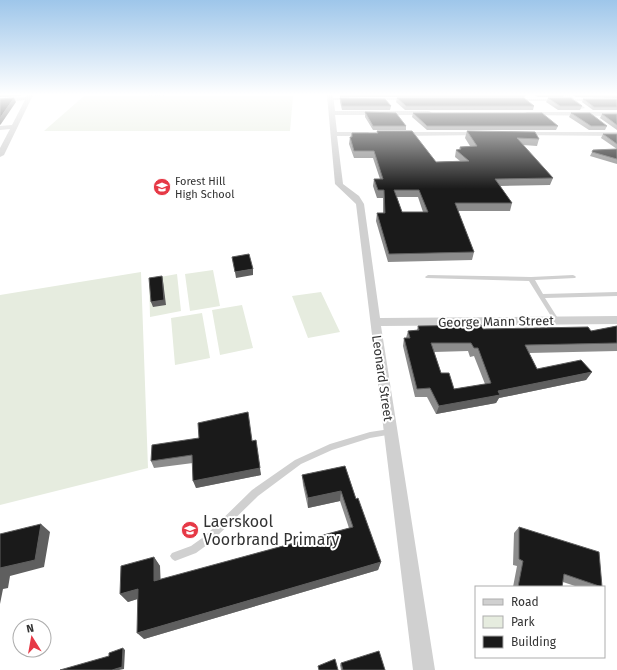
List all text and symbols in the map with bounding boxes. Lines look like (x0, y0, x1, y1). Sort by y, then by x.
place label: Forest Hill High School (175, 175, 234, 201)
school or university icon: Forest Hill High School (152, 177, 172, 197)
street label: George Mann Street (438, 313, 554, 330)
street label: Leonard Street (369, 334, 396, 422)
place label: Laerskool Voorbrand Primary (203, 512, 340, 549)
school or university icon: Laerskool Voorbrand Primary (180, 520, 200, 540)
legend (475, 586, 605, 658)
text: Road (511, 595, 539, 609)
text: Park (511, 615, 535, 629)
north arrow (12, 618, 52, 658)
text: N (25, 622, 35, 636)
text: Building (511, 635, 557, 649)

